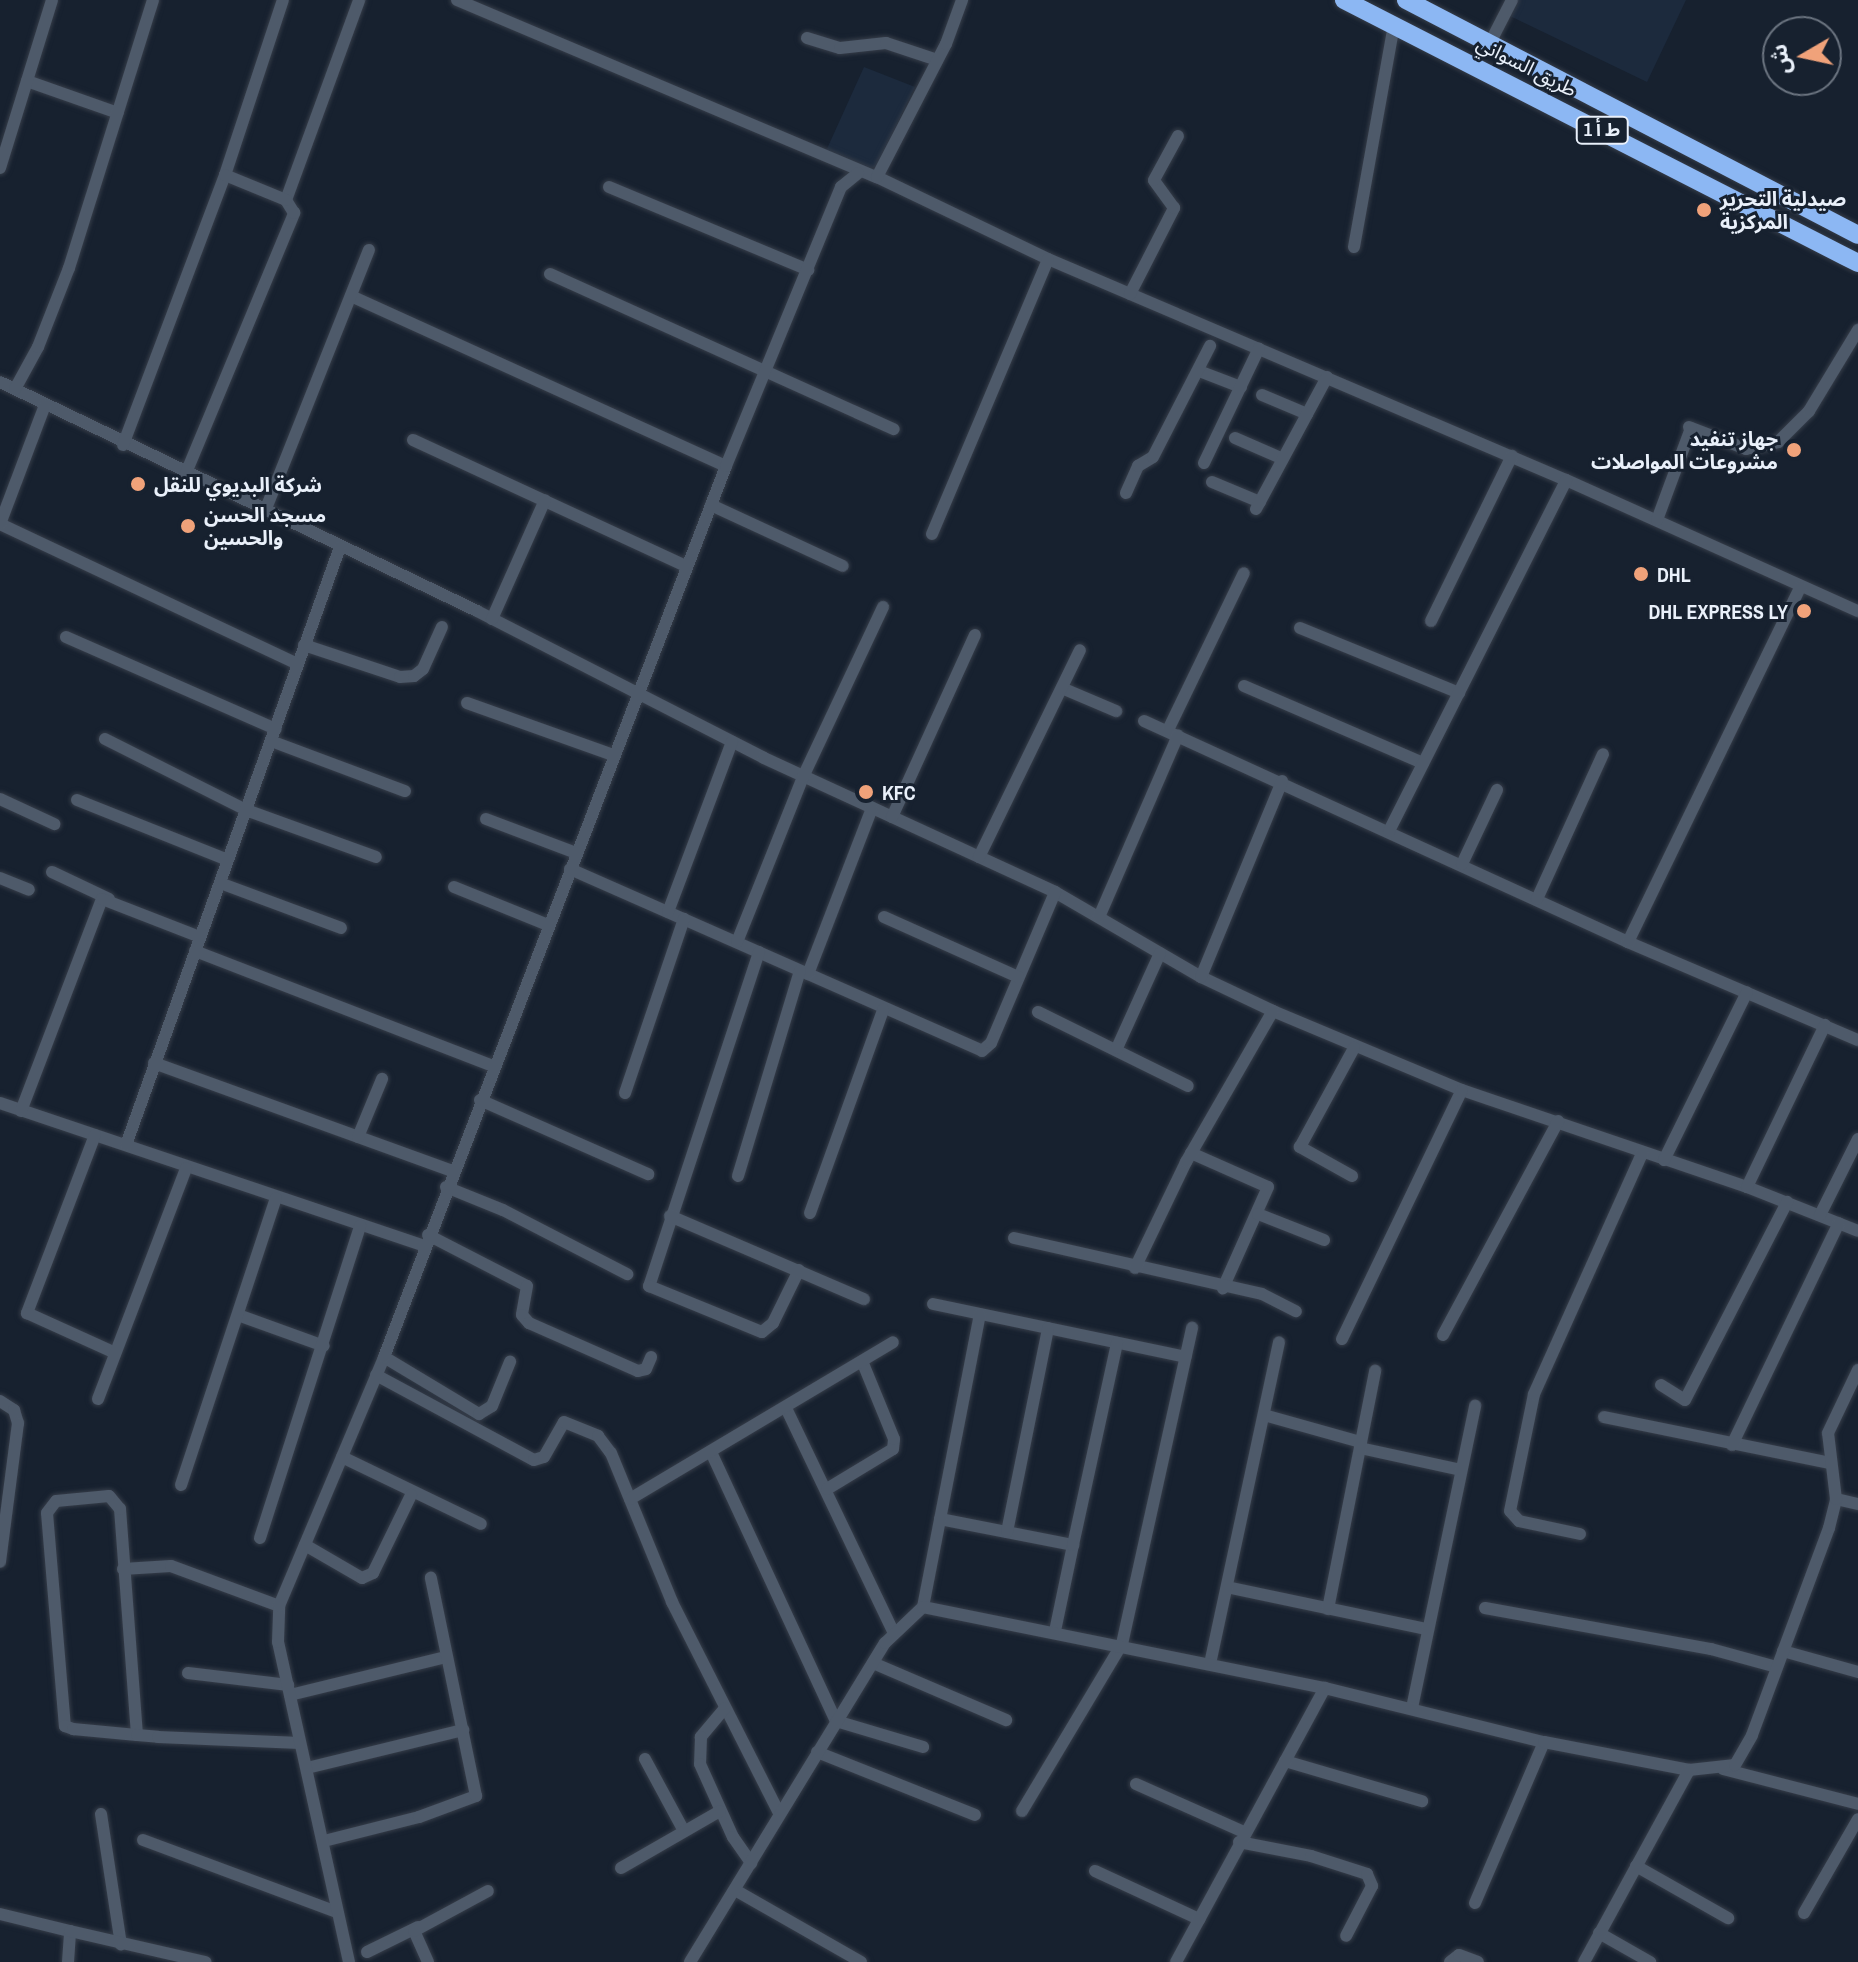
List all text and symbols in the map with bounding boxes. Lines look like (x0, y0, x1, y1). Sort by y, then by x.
north arrow (1762, 16, 1842, 96)
street label: طريق السواني (1473, 31, 1581, 101)
text: ش (1763, 42, 1797, 77)
road number: ط أ 1 (1574, 116, 1630, 144)
place label: صيدلية التحرير المركزية (1720, 186, 1846, 233)
marker: صيدلية التحرير المركزية (1695, 201, 1713, 219)
place label: جهاز تنفيد مشروعات المواصلات (1591, 426, 1778, 473)
marker: جهاز تنفيد مشروعات المواصلات (1785, 441, 1803, 459)
place label: شركة البديوي للنقل (154, 472, 322, 496)
marker: شركة البديوي للنقل (129, 475, 147, 493)
place label: مسجد الحسن والحسين (204, 502, 326, 549)
marker: مسجد الحسن والحسين (179, 517, 197, 535)
place label: DHL (1657, 562, 1691, 586)
marker: DHL (1632, 565, 1650, 583)
place label: DHL EXPRESS LY (1648, 599, 1788, 623)
marker: DHL EXPRESS LY (1795, 602, 1813, 620)
place label: KFC (882, 780, 916, 804)
marker: KFC (857, 783, 875, 801)

